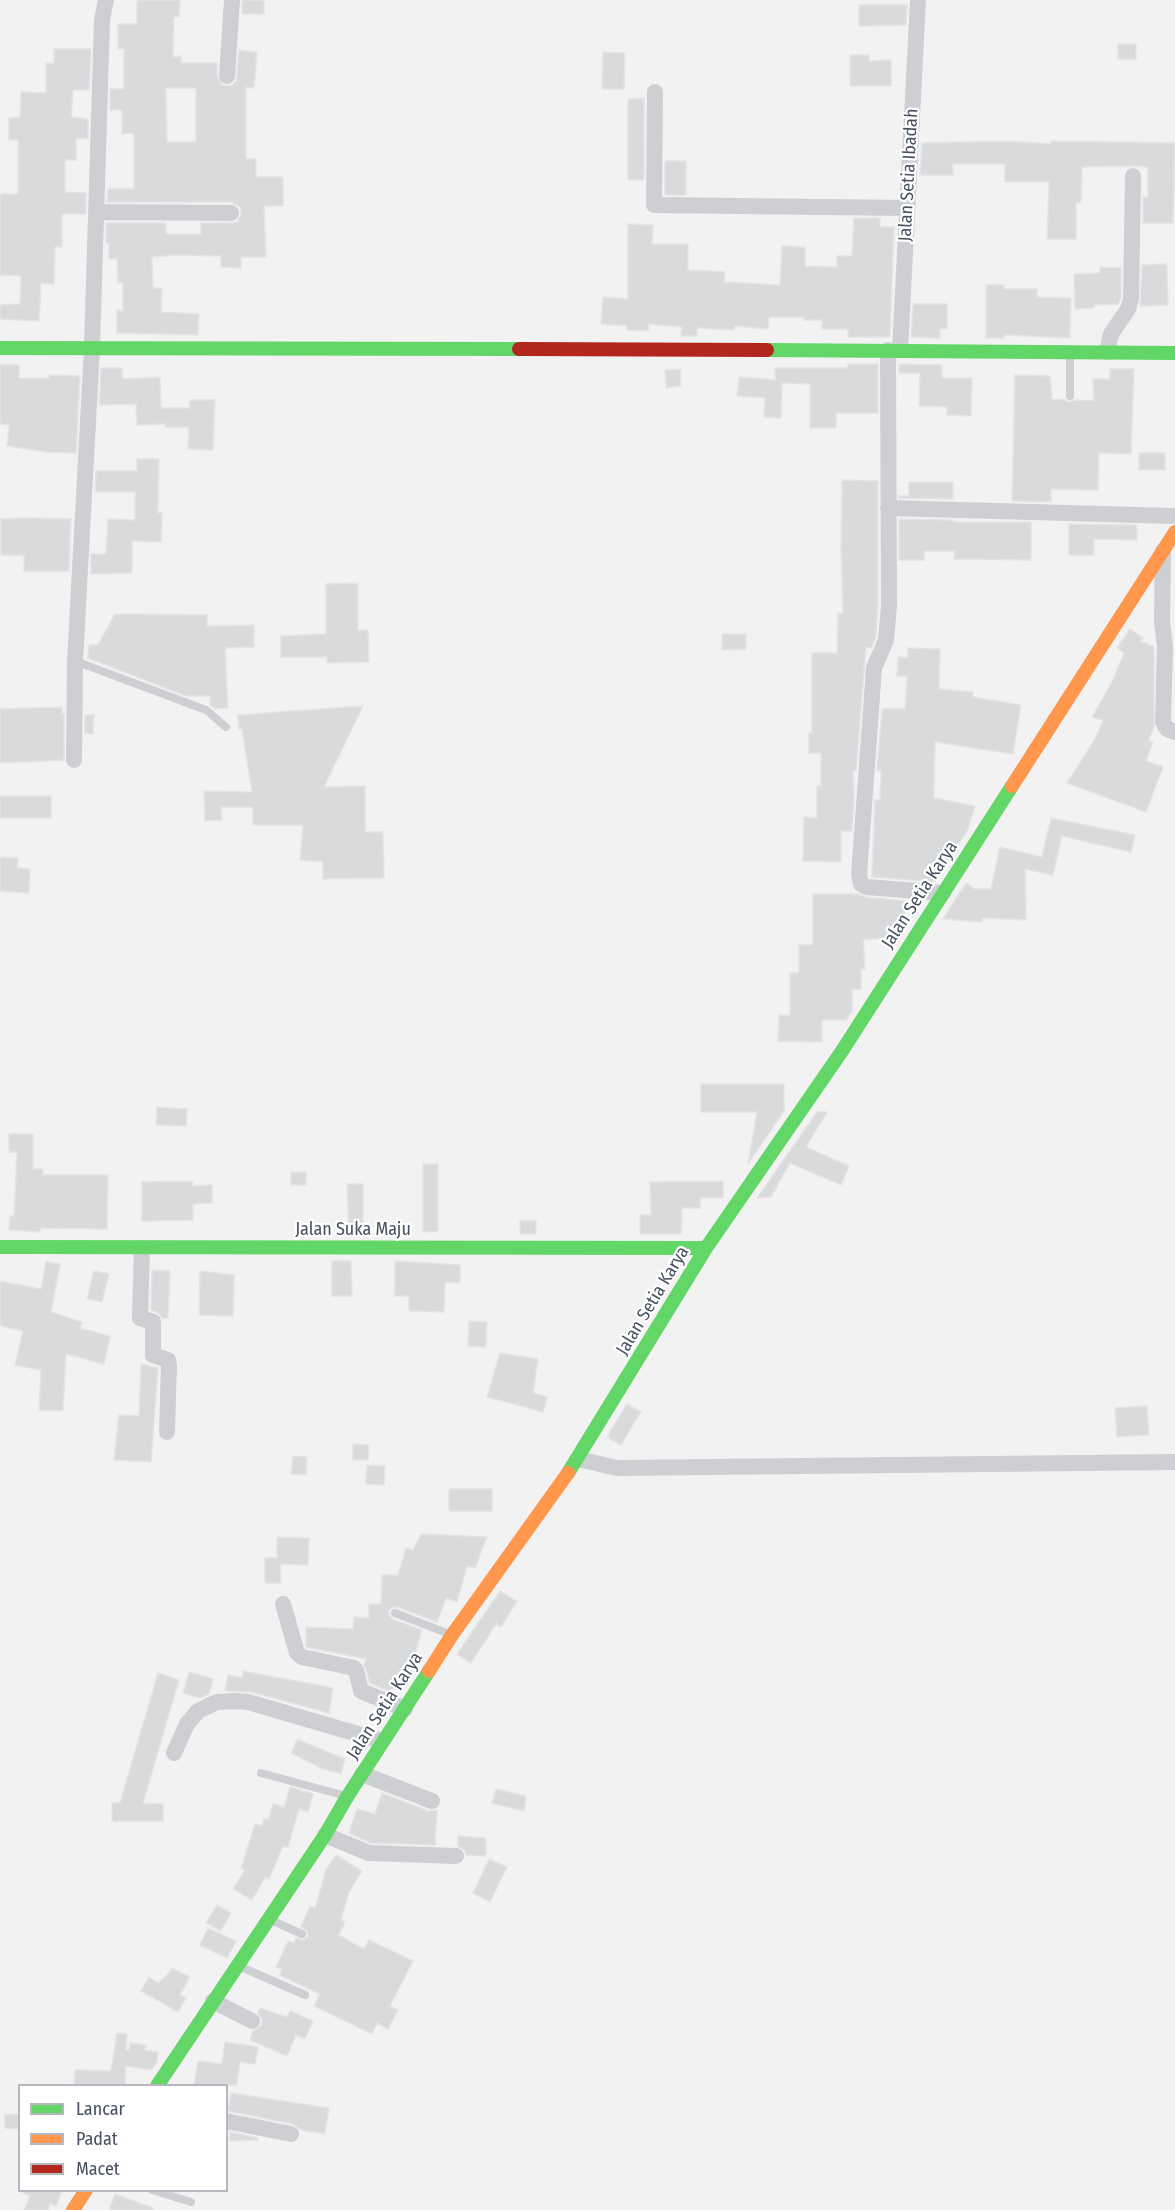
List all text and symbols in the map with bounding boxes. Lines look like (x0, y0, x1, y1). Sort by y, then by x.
street label: Jalan Setia Ibadah (895, 108, 923, 242)
street label: Jalan Setia Karya (877, 837, 963, 953)
street label: Jalan Suka Maju (295, 1219, 411, 1241)
street label: Jalan Setia Karya (612, 1243, 694, 1359)
street label: Jalan Setia Karya (342, 1648, 428, 1764)
legend (18, 2084, 228, 2192)
text: Lancar (76, 2098, 125, 2120)
text: Padat (76, 2128, 118, 2150)
text: Macet (76, 2158, 120, 2180)

